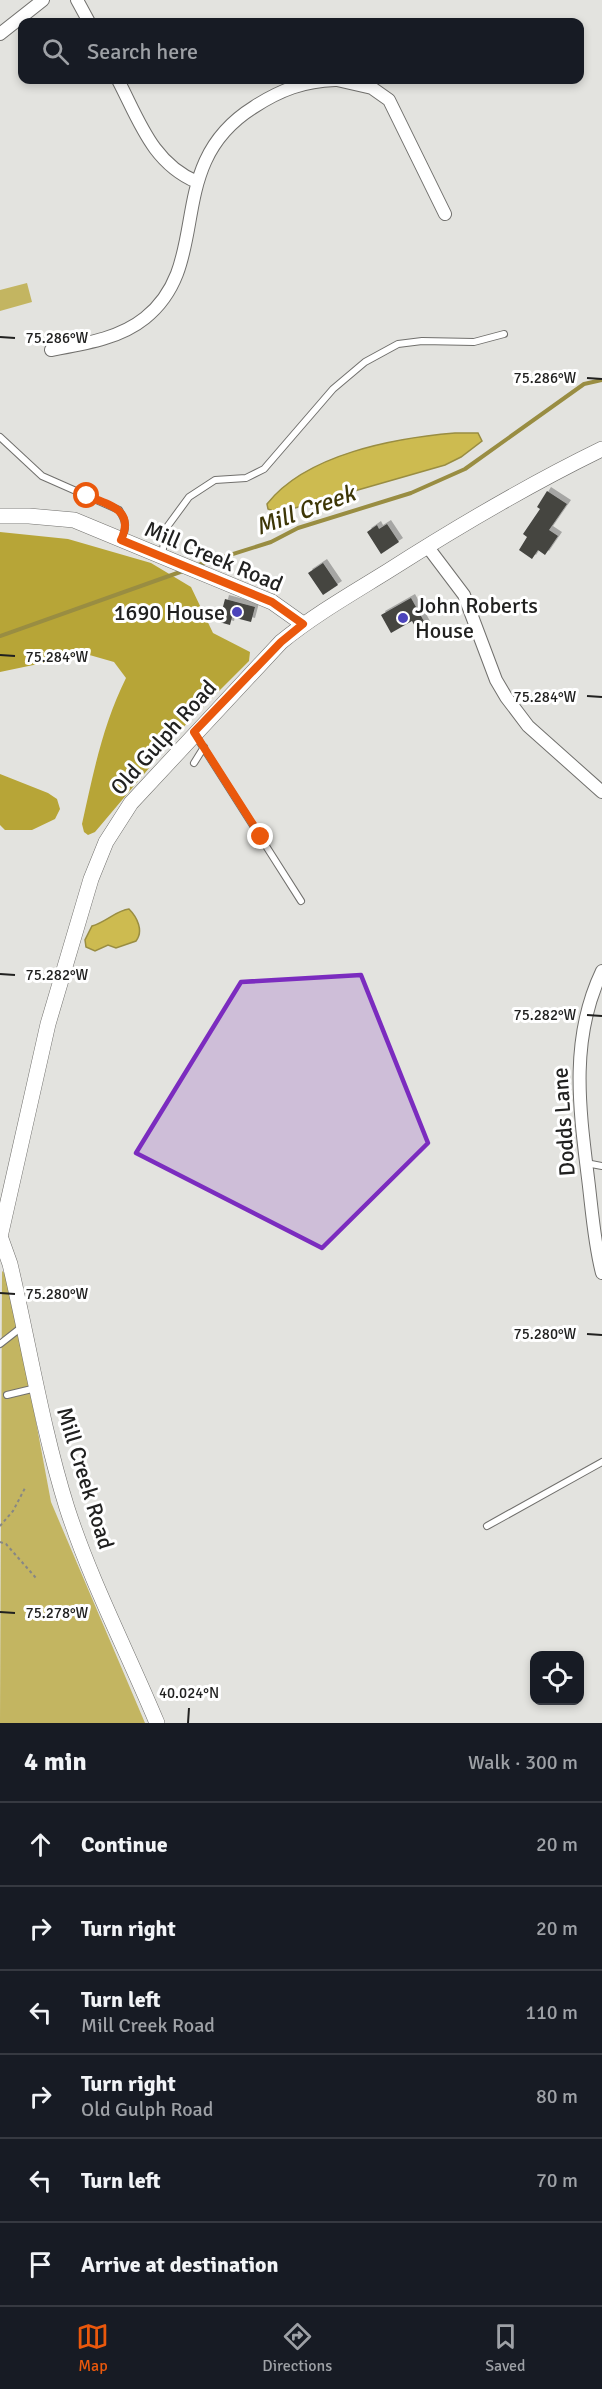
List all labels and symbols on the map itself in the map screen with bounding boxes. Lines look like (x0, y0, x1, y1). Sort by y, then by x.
text: 75.286°W (26, 329, 89, 347)
text: 75.286°W (514, 369, 577, 387)
water label: Mill Creek (251, 477, 361, 542)
route start (73, 482, 99, 508)
street label: Mill Creek Road (141, 515, 287, 598)
place label: John Roberts House (415, 592, 538, 644)
place label: 1690 House (114, 599, 225, 626)
marker: 1690 House (230, 605, 244, 619)
marker: John Roberts House (396, 611, 410, 625)
text: 75.284°W (26, 648, 89, 666)
street label: Old Gulph Road (105, 674, 222, 800)
text: 75.284°W (514, 688, 577, 706)
route end (247, 823, 273, 849)
text: 75.282°W (26, 966, 89, 984)
text: 75.282°W (514, 1006, 577, 1024)
street label: Dodds Lane (546, 1067, 581, 1177)
text: 75.280°W (26, 1285, 89, 1303)
text: 75.280°W (514, 1325, 577, 1343)
street label: Mill Creek Road (51, 1404, 120, 1552)
text: 75.278°W (26, 1604, 89, 1622)
text: 40.024°N (159, 1684, 219, 1702)

